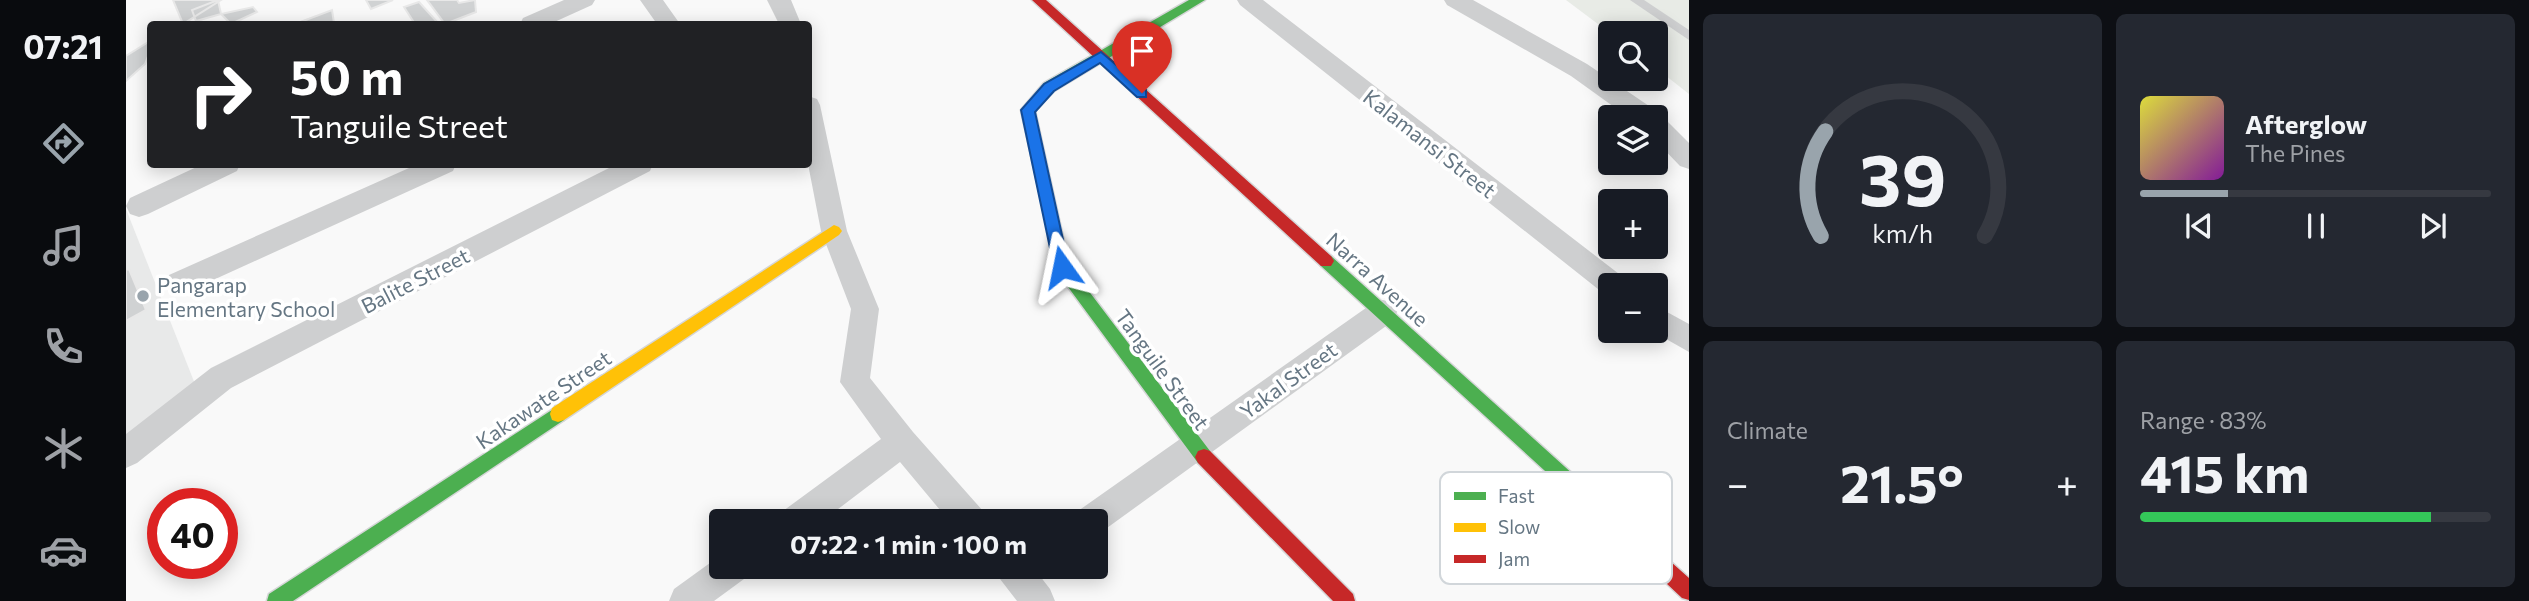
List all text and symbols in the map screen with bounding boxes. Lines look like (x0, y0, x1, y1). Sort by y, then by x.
pin (1112, 21, 1172, 93)
map controls (1598, 21, 1668, 343)
button: search (1598, 21, 1668, 91)
text: 07:21 (23, 26, 103, 66)
icon: arrive (1123, 32, 1161, 70)
text: 50 m (290, 45, 403, 105)
icon: right (175, 49, 266, 140)
street label: Kalamansi Street (1359, 84, 1501, 202)
text: Tanguile Street (290, 105, 508, 145)
button: layers (1598, 105, 1668, 175)
text: Afterglow (2245, 108, 2367, 139)
icon: directions (39, 119, 88, 168)
text: 39 (1859, 133, 1946, 222)
text: The Pines (2245, 139, 2346, 167)
button: + (1598, 189, 1668, 259)
icon: previous (2180, 207, 2218, 245)
icon: pause (2297, 207, 2335, 245)
icon: next (2414, 207, 2452, 245)
text: km/h (1872, 218, 1933, 248)
icon: music (39, 221, 88, 270)
street label: Narra Avenue (1322, 227, 1434, 331)
position arrow (1025, 230, 1099, 304)
street label: Balite Street (357, 242, 473, 318)
place label: Pangarap Elementary School (157, 272, 335, 321)
button: − (1598, 273, 1668, 343)
marker: Pangarap Elementary School (135, 288, 151, 304)
street label: Tanguile Street (1111, 304, 1215, 434)
icon: phone (39, 322, 88, 371)
street label: Yakal Street (1235, 336, 1341, 424)
street label: Kakawate Street (471, 345, 615, 453)
text: Range · 83% (2140, 406, 2266, 434)
text: Climate (1727, 416, 1808, 444)
icon: climate (39, 424, 88, 473)
text: 415 km (2140, 440, 2309, 504)
text: 21.5° (1840, 450, 1964, 514)
text: − (1727, 459, 1749, 506)
text: + (2056, 459, 2078, 506)
legend (1440, 472, 1672, 584)
text: Fast (1498, 484, 1535, 507)
speed limit sign: 40 (147, 488, 238, 579)
text: Slow (1498, 515, 1540, 538)
icon: car (39, 526, 88, 575)
text: 07:22 · 1 min · 100 m (790, 528, 1027, 559)
text: Jam (1498, 547, 1530, 570)

